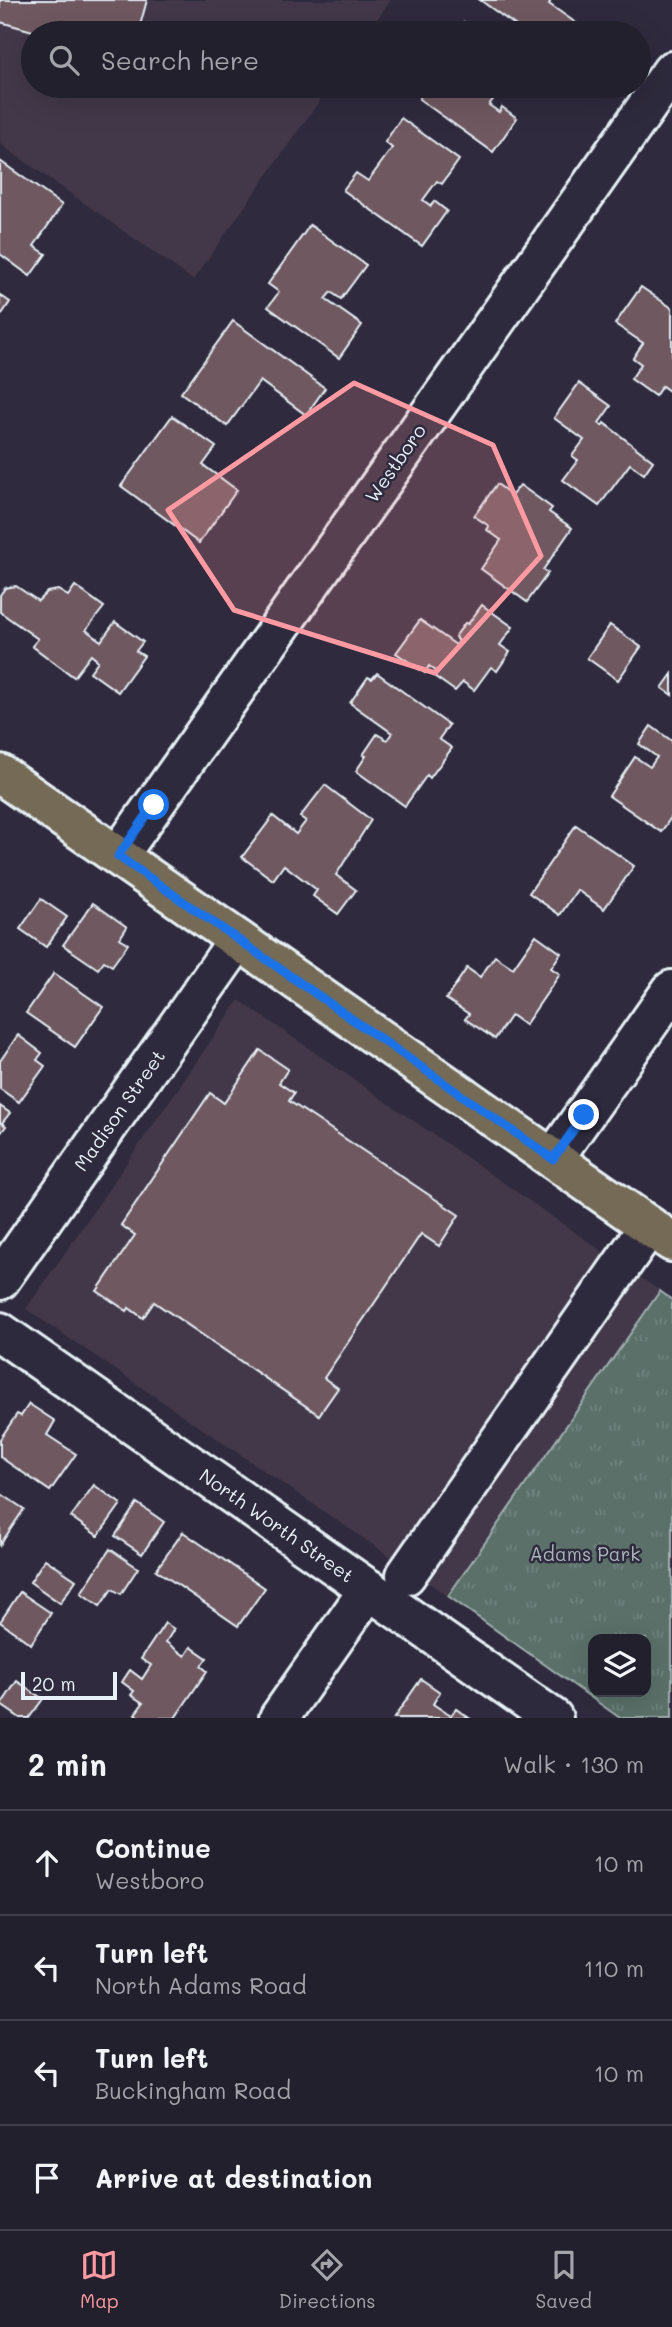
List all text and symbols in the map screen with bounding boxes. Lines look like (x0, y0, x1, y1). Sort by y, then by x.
search box (21, 21, 651, 98)
icon: search (45, 41, 83, 79)
text: Search here (101, 43, 259, 77)
street label: Westboro (359, 419, 431, 507)
route start (138, 789, 169, 820)
street label: Madison Street (68, 1044, 170, 1176)
route end (568, 1099, 599, 1130)
street label: North Worth Street (195, 1462, 359, 1588)
park label: Adams Park (530, 1541, 640, 1566)
map controls (588, 1634, 651, 1697)
button: layers (588, 1634, 651, 1697)
scale bar (21, 1669, 117, 1701)
text: 20 m (32, 1671, 76, 1696)
text: 2 min (28, 1744, 107, 1784)
text: Walk · 130 m (503, 1749, 644, 1779)
text: Continue (95, 1831, 211, 1865)
icon: ahead (28, 1844, 66, 1882)
text: 10 m (594, 1848, 644, 1878)
text: Westboro (95, 1865, 204, 1895)
text: Turn left (95, 1936, 208, 1970)
icon: left (28, 1949, 66, 1987)
text: 110 m (584, 1953, 644, 1983)
text: North Adams Road (95, 1970, 307, 2000)
text: Turn left (95, 2041, 208, 2075)
icon: left (28, 2054, 66, 2092)
text: 10 m (594, 2058, 644, 2088)
text: Buckingham Road (95, 2075, 291, 2105)
icon: arrive (28, 2159, 66, 2197)
text: Arrive at destination (95, 2161, 372, 2195)
tab: Map (80, 2246, 119, 2313)
tab: Directions (279, 2246, 375, 2313)
tab: Saved (536, 2246, 592, 2313)

